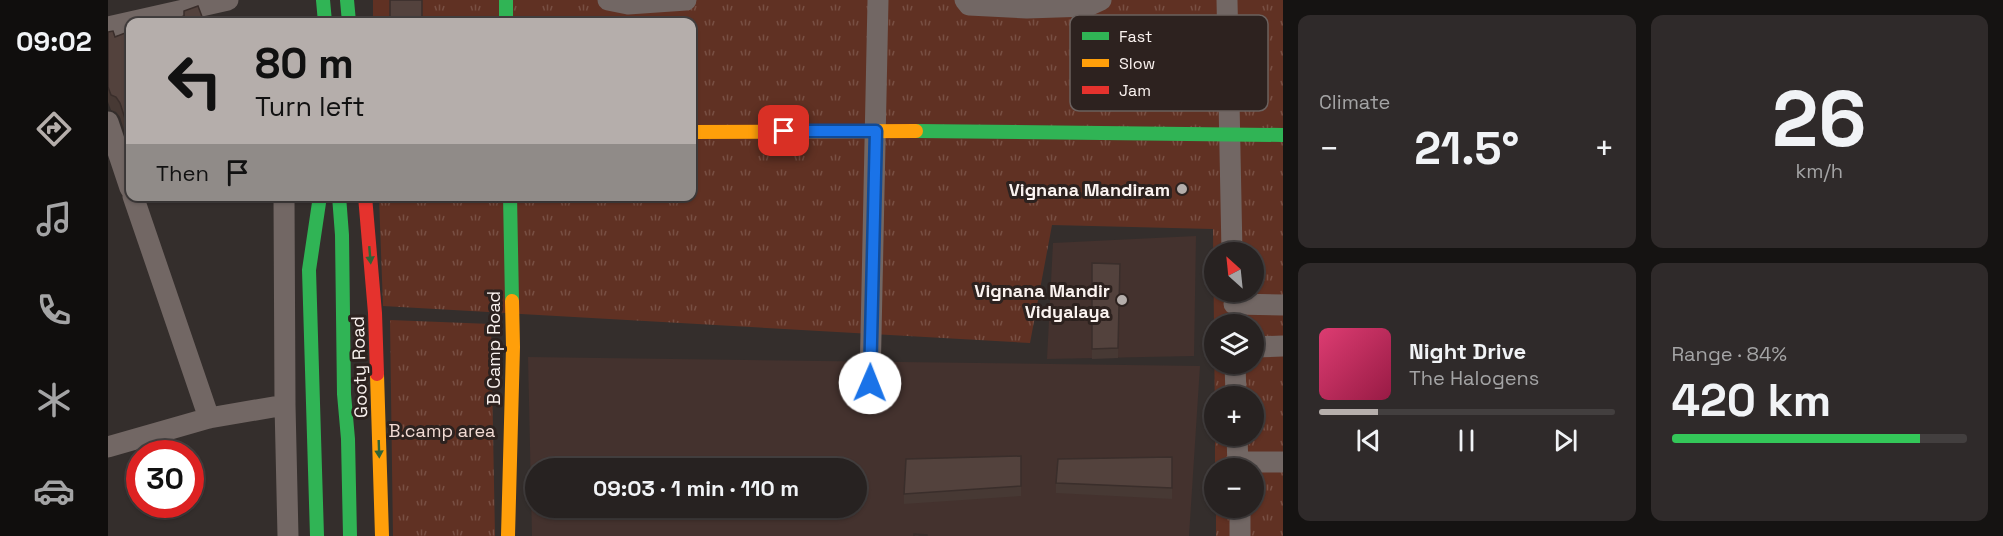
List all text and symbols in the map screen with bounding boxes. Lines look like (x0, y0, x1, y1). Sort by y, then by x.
legend (1070, 15, 1268, 111)
text: 09:02 (16, 24, 92, 59)
text: Fast (1119, 26, 1152, 47)
text: 80 m (255, 37, 354, 90)
icon: left (156, 42, 234, 120)
text: Slow (1119, 53, 1155, 74)
text: 26 (1772, 69, 1867, 169)
text: Jam (1119, 80, 1151, 101)
text: Turn left (255, 89, 365, 124)
text: Climate (1319, 89, 1390, 115)
pin (758, 105, 809, 156)
icon: directions (33, 108, 75, 150)
icon: arrive (767, 114, 800, 147)
text: 21.5° (1414, 120, 1519, 177)
text: − (1319, 128, 1339, 170)
text: + (1594, 128, 1615, 170)
icon: arrive (221, 156, 254, 189)
text: km/h (1795, 158, 1843, 184)
text: Then (156, 159, 209, 187)
place label: Vignana Mandiram (1009, 178, 1170, 201)
marker: Vignana Mandiram (1175, 182, 1189, 196)
icon: music (33, 198, 75, 240)
north arrow (1204, 242, 1264, 302)
map controls (1204, 242, 1264, 518)
one-way arrow (365, 245, 375, 264)
place label: Vignana Mandir Vidyalaya (974, 279, 1111, 323)
icon: phone (33, 289, 75, 331)
street label: B Camp Road (482, 291, 505, 405)
marker: Vignana Mandir Vidyalaya (1115, 293, 1129, 307)
button: layers (1204, 314, 1264, 374)
street label: Gooty Road (346, 316, 372, 418)
text: Night Drive (1409, 337, 1526, 365)
text: Range · 84% (1672, 341, 1787, 367)
position arrow (838, 351, 902, 415)
text: The Halogens (1409, 365, 1539, 391)
text: 420 km (1672, 372, 1831, 429)
icon: climate (33, 379, 75, 421)
button: + (1204, 386, 1264, 446)
park label: B.camp area (389, 419, 495, 442)
icon: previous (1352, 424, 1385, 457)
icon: pause (1450, 424, 1483, 457)
icon: next (1549, 424, 1582, 457)
speed limit sign: 30 (126, 440, 204, 518)
one-way arrow (375, 440, 384, 459)
button: − (1204, 458, 1264, 518)
icon: car (33, 470, 75, 512)
text: 09:03 · 1 min · 110 m (593, 474, 799, 502)

